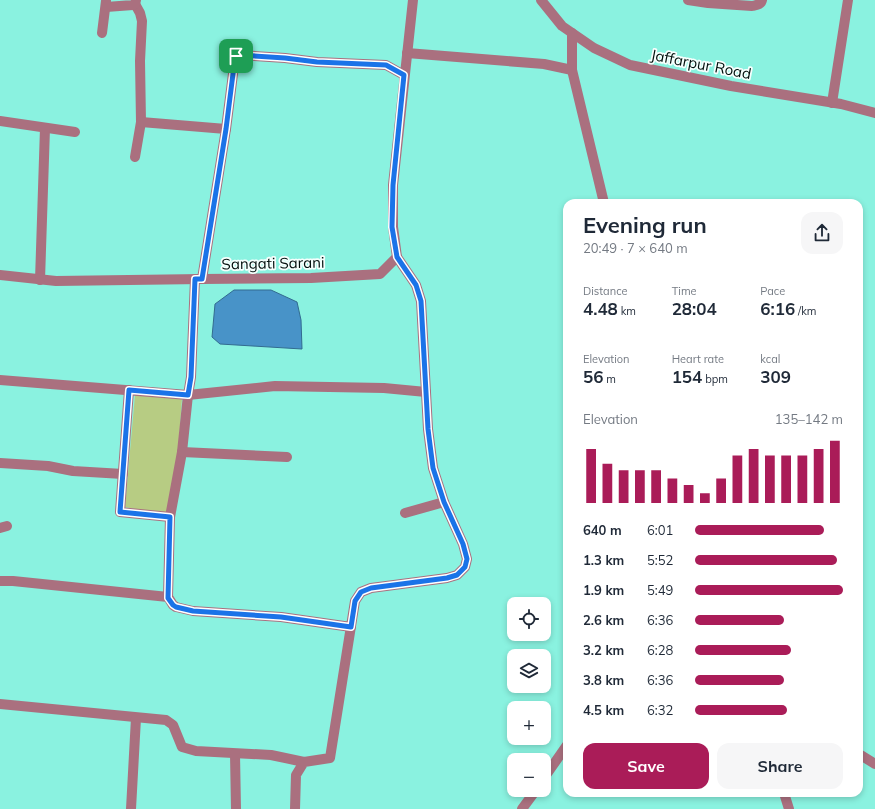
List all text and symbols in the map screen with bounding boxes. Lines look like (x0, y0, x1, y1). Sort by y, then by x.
pin (219, 39, 253, 73)
icon: arrive (225, 45, 247, 67)
street label: Jaffarpur Road (649, 45, 753, 83)
text: Evening run (583, 211, 707, 239)
button: share (801, 212, 843, 254)
text: 20:49 · 7 × 640 m (583, 240, 688, 256)
street label: Sangati Sarani (221, 253, 325, 273)
text: Distance (583, 284, 627, 298)
text: Time (672, 284, 697, 298)
text: Pace (760, 284, 785, 298)
text: 4.48 (583, 298, 618, 319)
text: 28:04 (672, 298, 717, 319)
text: 6:16 (760, 298, 795, 319)
text: km (618, 304, 636, 318)
text: /km (795, 304, 816, 318)
text: Elevation (583, 352, 630, 366)
text: Heart rate (672, 352, 724, 366)
text: kcal (760, 352, 780, 366)
text: 56 (583, 366, 603, 387)
text: 154 (672, 366, 702, 387)
text: 309 (760, 366, 791, 387)
text: m (603, 372, 616, 386)
text: bpm (702, 372, 728, 386)
text: Elevation (583, 411, 638, 427)
text: 135–142 m (775, 411, 843, 427)
text: 640 m (583, 522, 622, 538)
text: 6:01 (647, 522, 673, 538)
text: 1.3 km (583, 552, 624, 568)
text: 5:52 (647, 552, 673, 568)
text: 1.9 km (583, 582, 624, 598)
text: 5:49 (647, 582, 673, 598)
map controls (507, 597, 551, 797)
button: locate (507, 597, 551, 641)
text: 2.6 km (583, 612, 624, 628)
text: 6:36 (647, 612, 673, 628)
text: 3.2 km (583, 642, 624, 658)
text: 6:28 (647, 642, 673, 658)
button: layers (507, 649, 551, 693)
text: 3.8 km (583, 672, 624, 688)
text: 6:36 (647, 672, 673, 688)
button: + (507, 701, 551, 745)
text: 4.5 km (583, 702, 624, 718)
text: 6:32 (647, 702, 673, 718)
button: Save (583, 743, 709, 789)
button: Share (717, 743, 843, 789)
button: − (507, 753, 551, 797)

